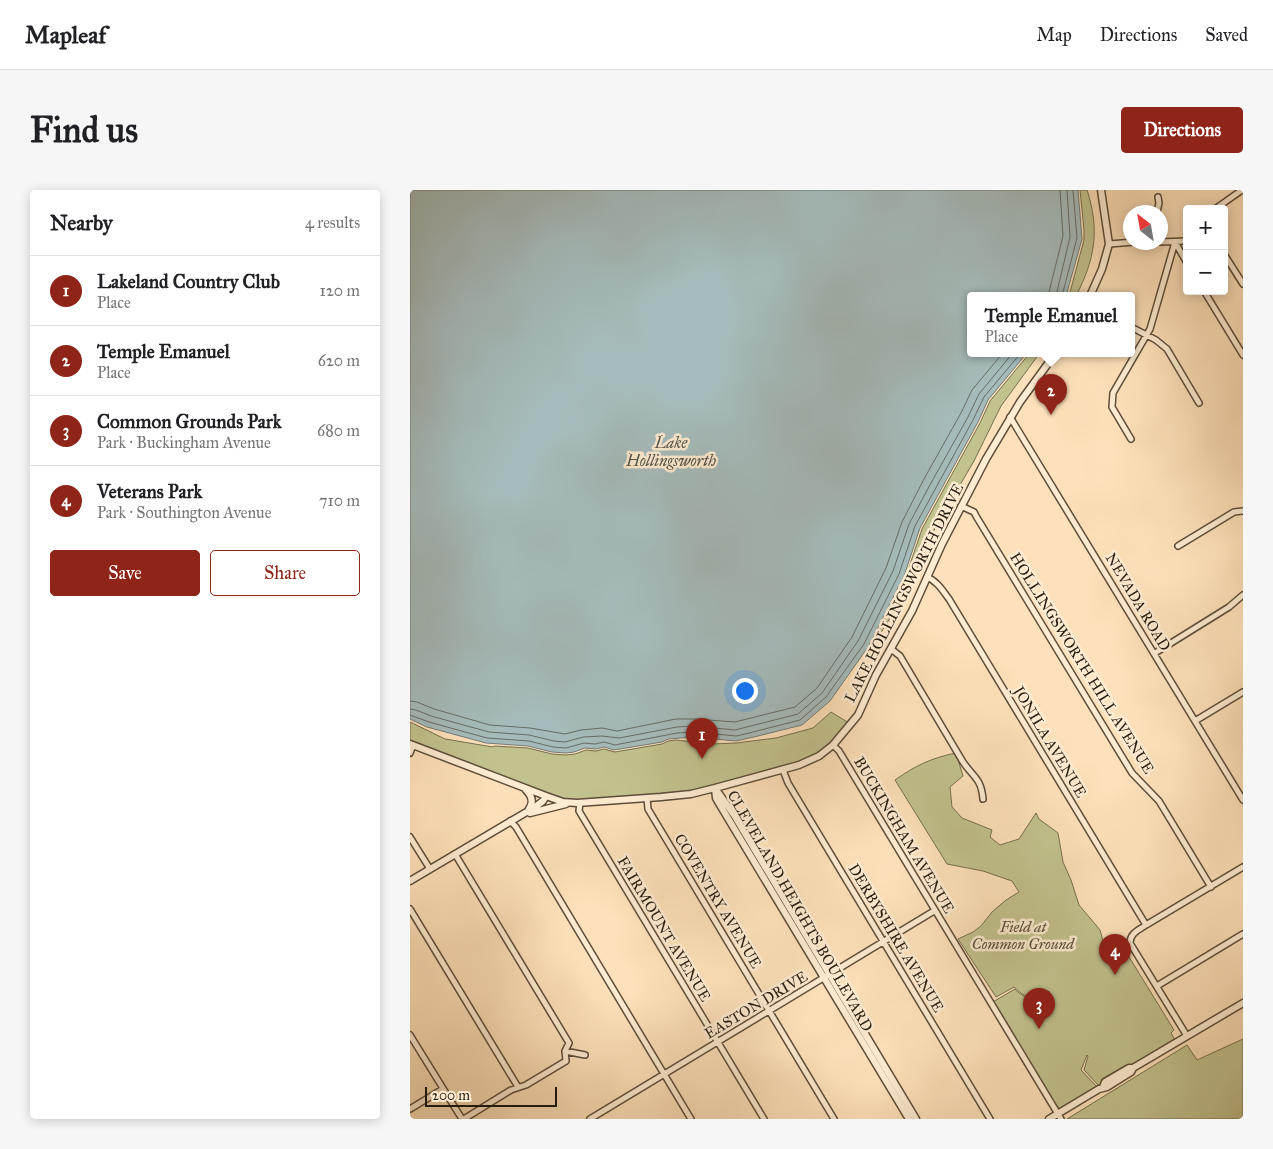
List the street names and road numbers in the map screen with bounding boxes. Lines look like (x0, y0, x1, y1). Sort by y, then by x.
street label: LAKE HOLLINGSWORTH DRIVE (841, 480, 967, 705)
street label: HOLLINGSWORTH HILL AVENUE (1006, 549, 1158, 777)
street label: NEVADA ROAD (1102, 550, 1174, 654)
street label: JONILA AVENUE (1008, 681, 1090, 802)
street label: BUCKINGHAM AVENUE (850, 753, 958, 917)
street label: CLEVELAND HEIGHTS BOULEVARD (723, 787, 877, 1035)
street label: COVENTRY AVENUE (671, 830, 765, 972)
street label: FAIRMOUNT AVENUE (613, 853, 715, 1005)
street label: DERBYSHIRE AVENUE (844, 860, 948, 1016)
street label: EASTON DRIVE (701, 967, 811, 1043)

